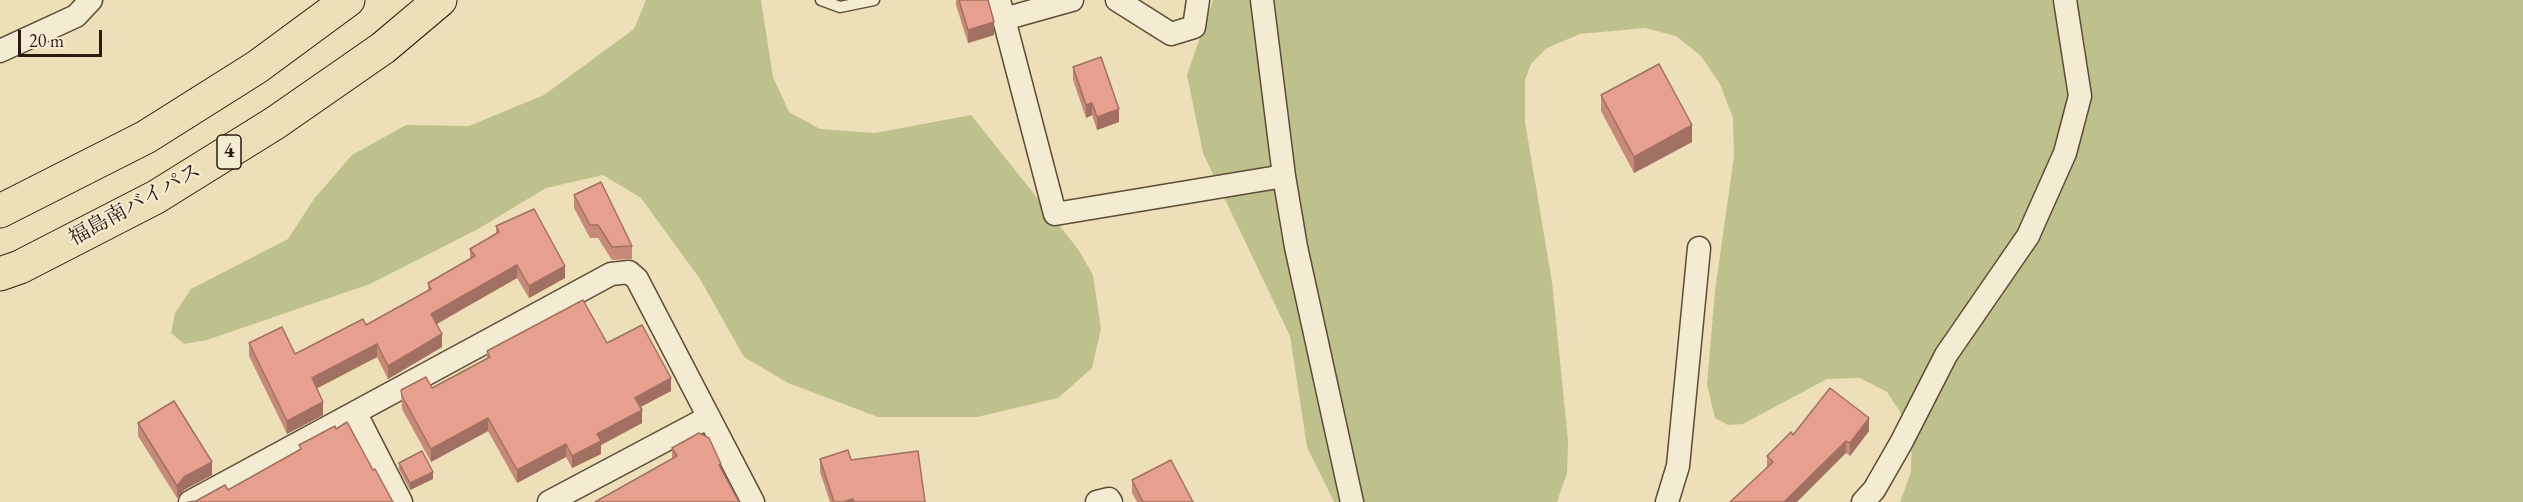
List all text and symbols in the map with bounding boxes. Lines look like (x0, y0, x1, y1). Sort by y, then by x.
scale bar (21, 18, 105, 56)
text: 20 m (29, 29, 64, 52)
road number: 4 (217, 135, 241, 169)
street label: 福島南バイパス (65, 158, 205, 252)

